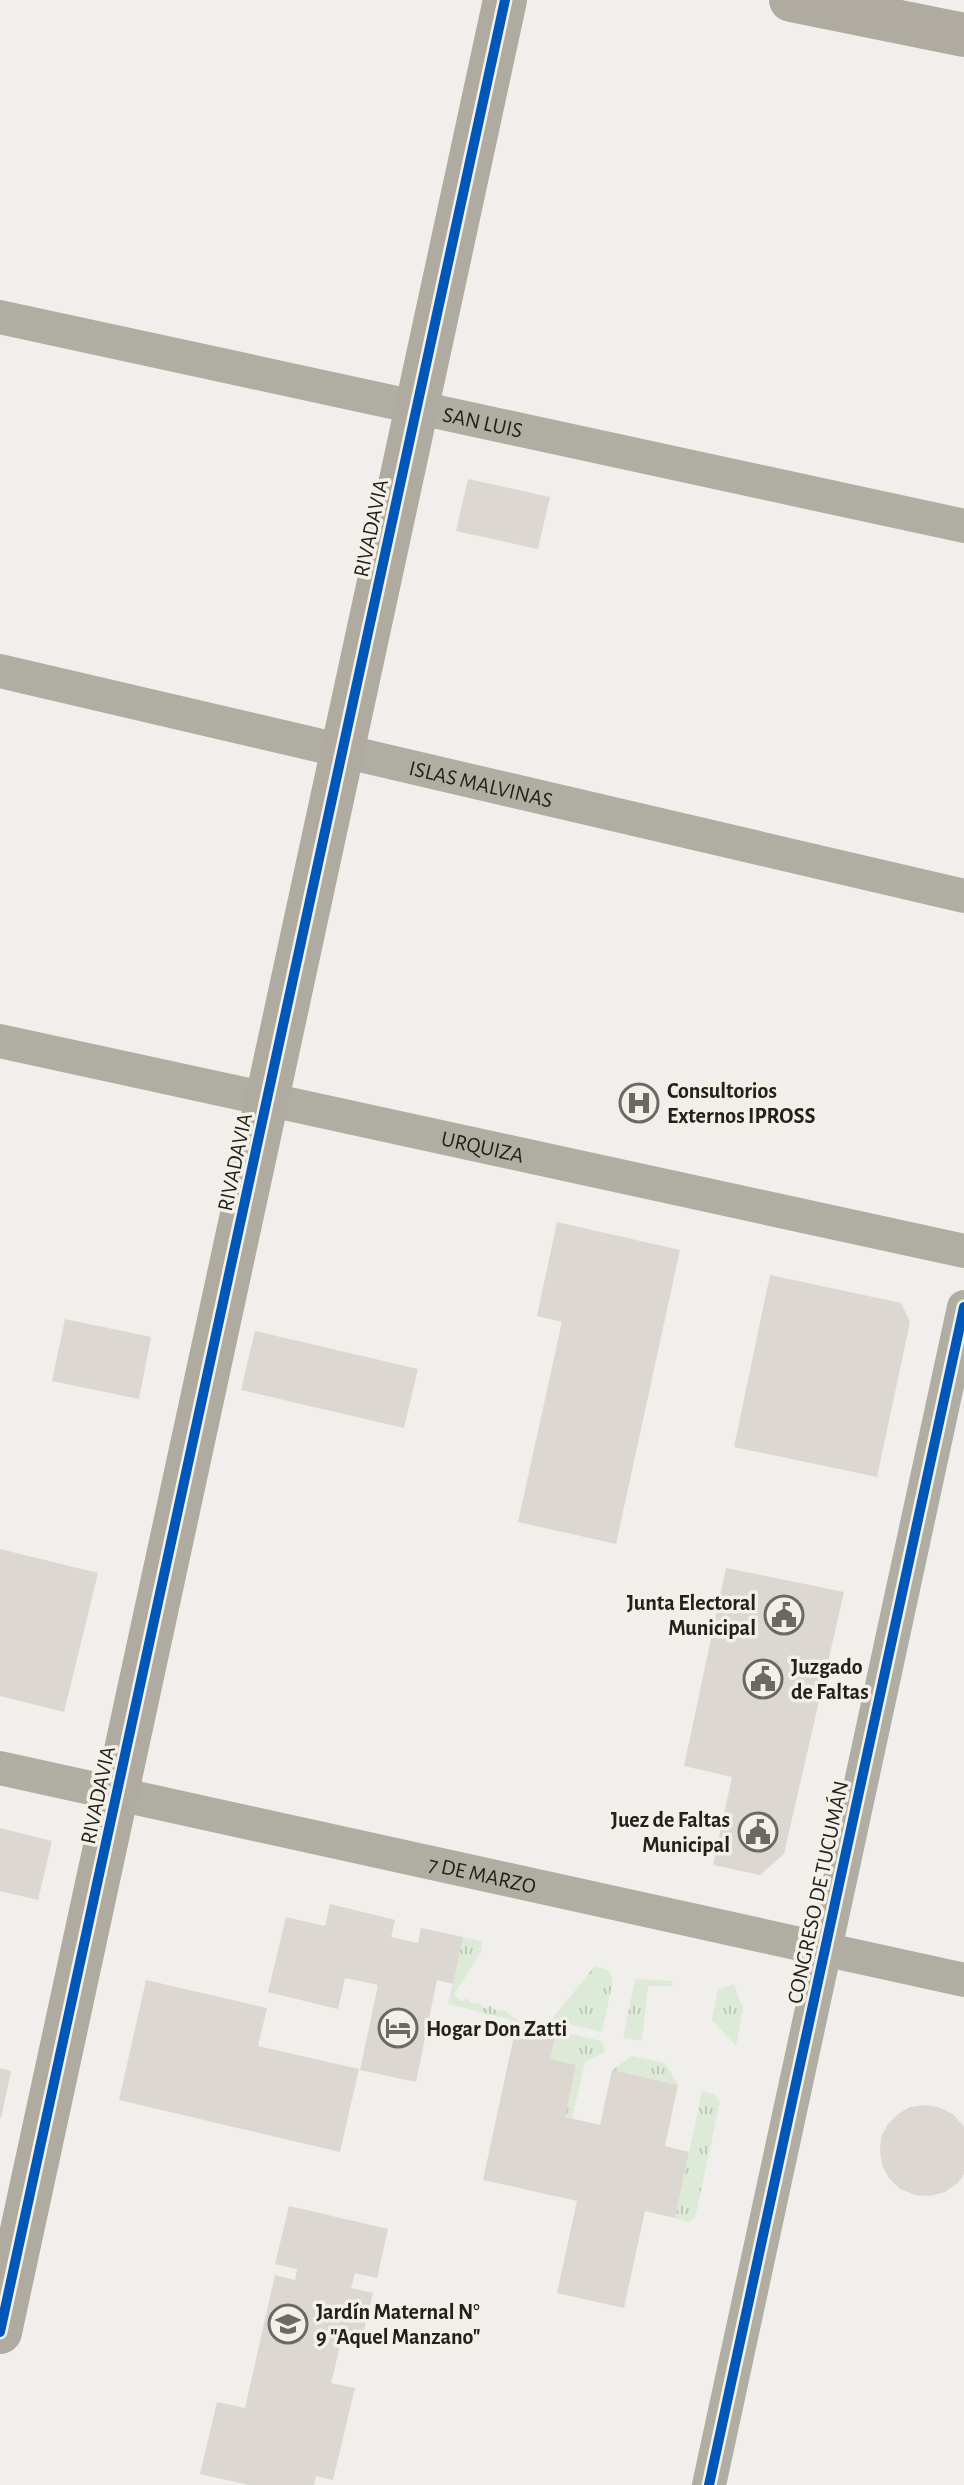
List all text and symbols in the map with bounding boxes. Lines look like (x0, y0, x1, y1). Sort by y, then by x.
street label: SAN LUIS (441, 403, 525, 442)
street label: RIVADAVIA (350, 477, 392, 579)
street label: ISLAS MALVINAS (407, 757, 555, 812)
place label: Consultorios Externos IPROSS (667, 1080, 815, 1127)
hospital icon: Consultorios Externos IPROSS (618, 1082, 660, 1124)
street label: RIVADAVIA (214, 1111, 256, 1213)
street label: URQUIZA (439, 1127, 526, 1167)
place label: Junta Electoral Municipal (627, 1592, 756, 1639)
public building icon: Junta Electoral Municipal (763, 1594, 805, 1636)
place label: Juzgado de Faltas (791, 1656, 869, 1703)
public building icon: Juzgado de Faltas (742, 1658, 784, 1700)
street label: RIVADAVIA (77, 1744, 119, 1846)
street label: CONGRESO DE TUCUMÁN (783, 1779, 852, 2006)
place label: Juez de Faltas Municipal (611, 1809, 730, 1856)
public building icon: Juez de Faltas Municipal (737, 1811, 779, 1853)
street label: 7 DE MARZO (427, 1853, 538, 1898)
hotel icon: Hogar Don Zatti (377, 2007, 419, 2049)
place label: Hogar Don Zatti (426, 2018, 567, 2040)
place label: Jardín Maternal N° 9 "Aquel Manzano" (316, 2301, 481, 2348)
school or university icon: Jardín Maternal N° 9 "Aquel Manzano" (267, 2303, 309, 2345)

